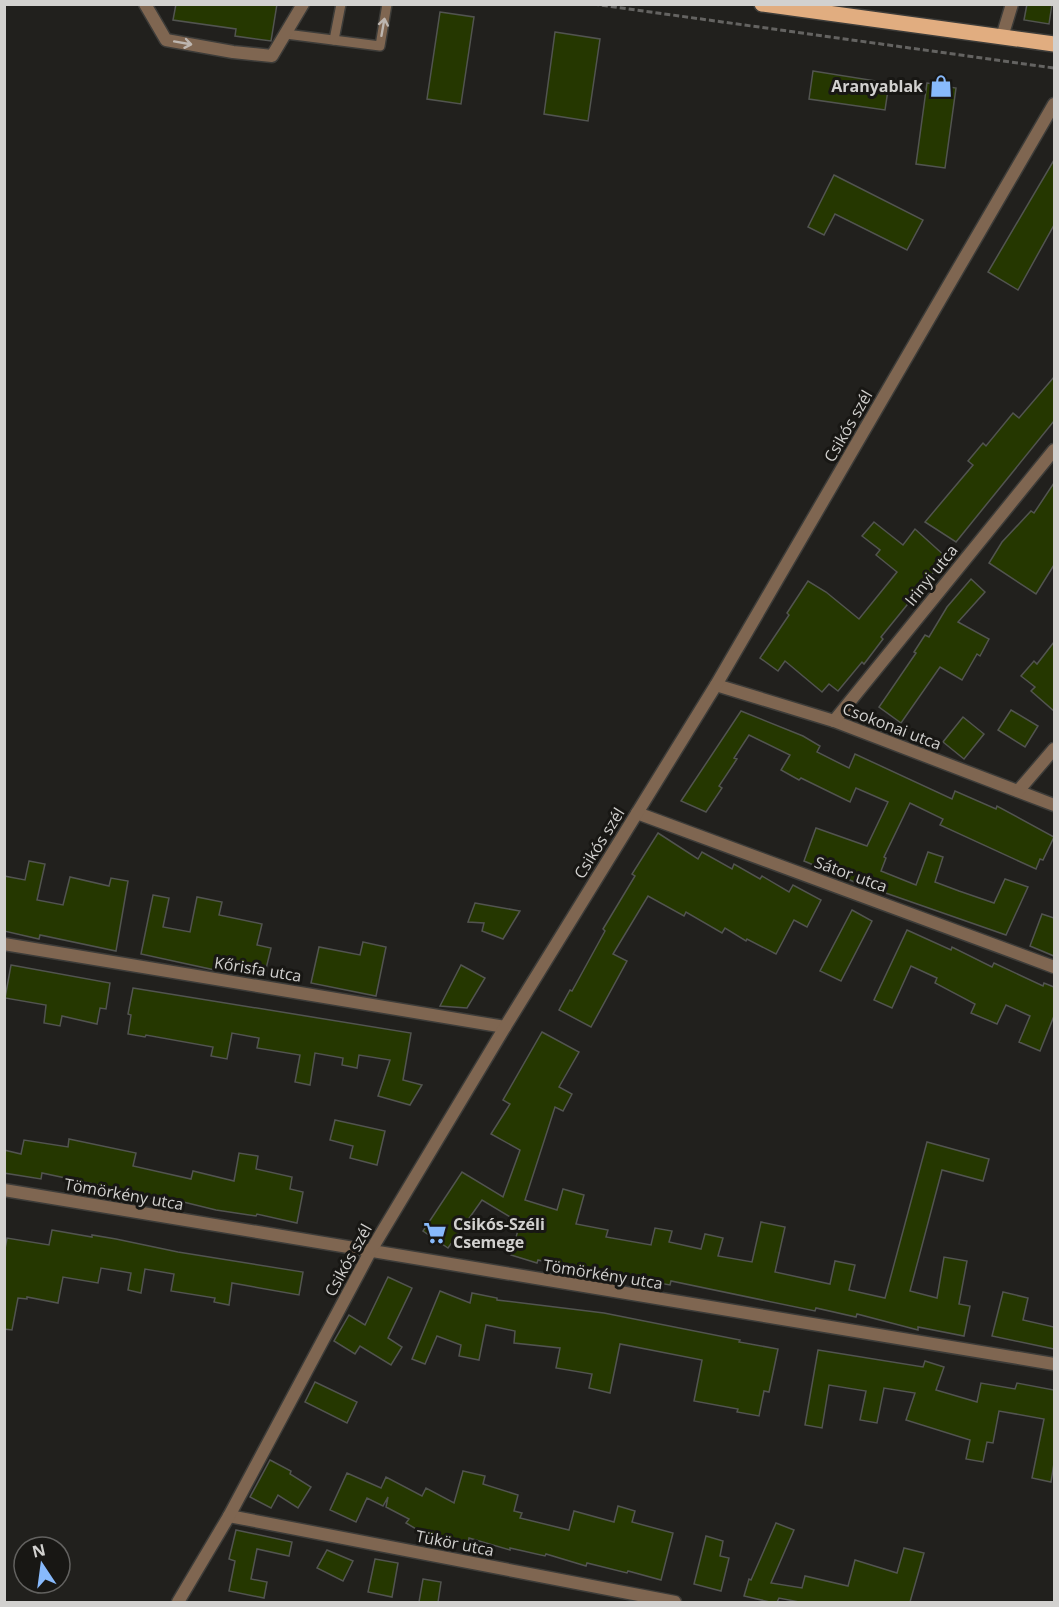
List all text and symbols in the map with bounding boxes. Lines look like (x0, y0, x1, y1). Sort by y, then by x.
one-way arrow (377, 18, 388, 38)
one-way arrow (173, 38, 193, 49)
shop icon: Aranyablak (928, 73, 954, 99)
place label: Aranyablak (831, 75, 923, 97)
street label: Csikós szél (819, 386, 877, 466)
street label: Irinyi utca (899, 540, 963, 610)
street label: Csokonai utca (839, 697, 945, 755)
street label: Csikós szél (569, 803, 629, 883)
street label: Sátor utca (812, 851, 890, 897)
street label: Kőrisfa utca (213, 951, 303, 987)
street label: Tömörkény utca (63, 1173, 185, 1215)
place label: Csikós-Széli Csemege (453, 1213, 545, 1253)
street label: Csikós szél (319, 1220, 377, 1300)
supermarket icon: Csikós-Széli Csemege (422, 1220, 448, 1246)
street label: Tömörkény utca (542, 1254, 664, 1294)
street label: Tükör utca (414, 1525, 496, 1561)
north arrow (12, 1535, 72, 1595)
text: N (30, 1538, 47, 1563)

